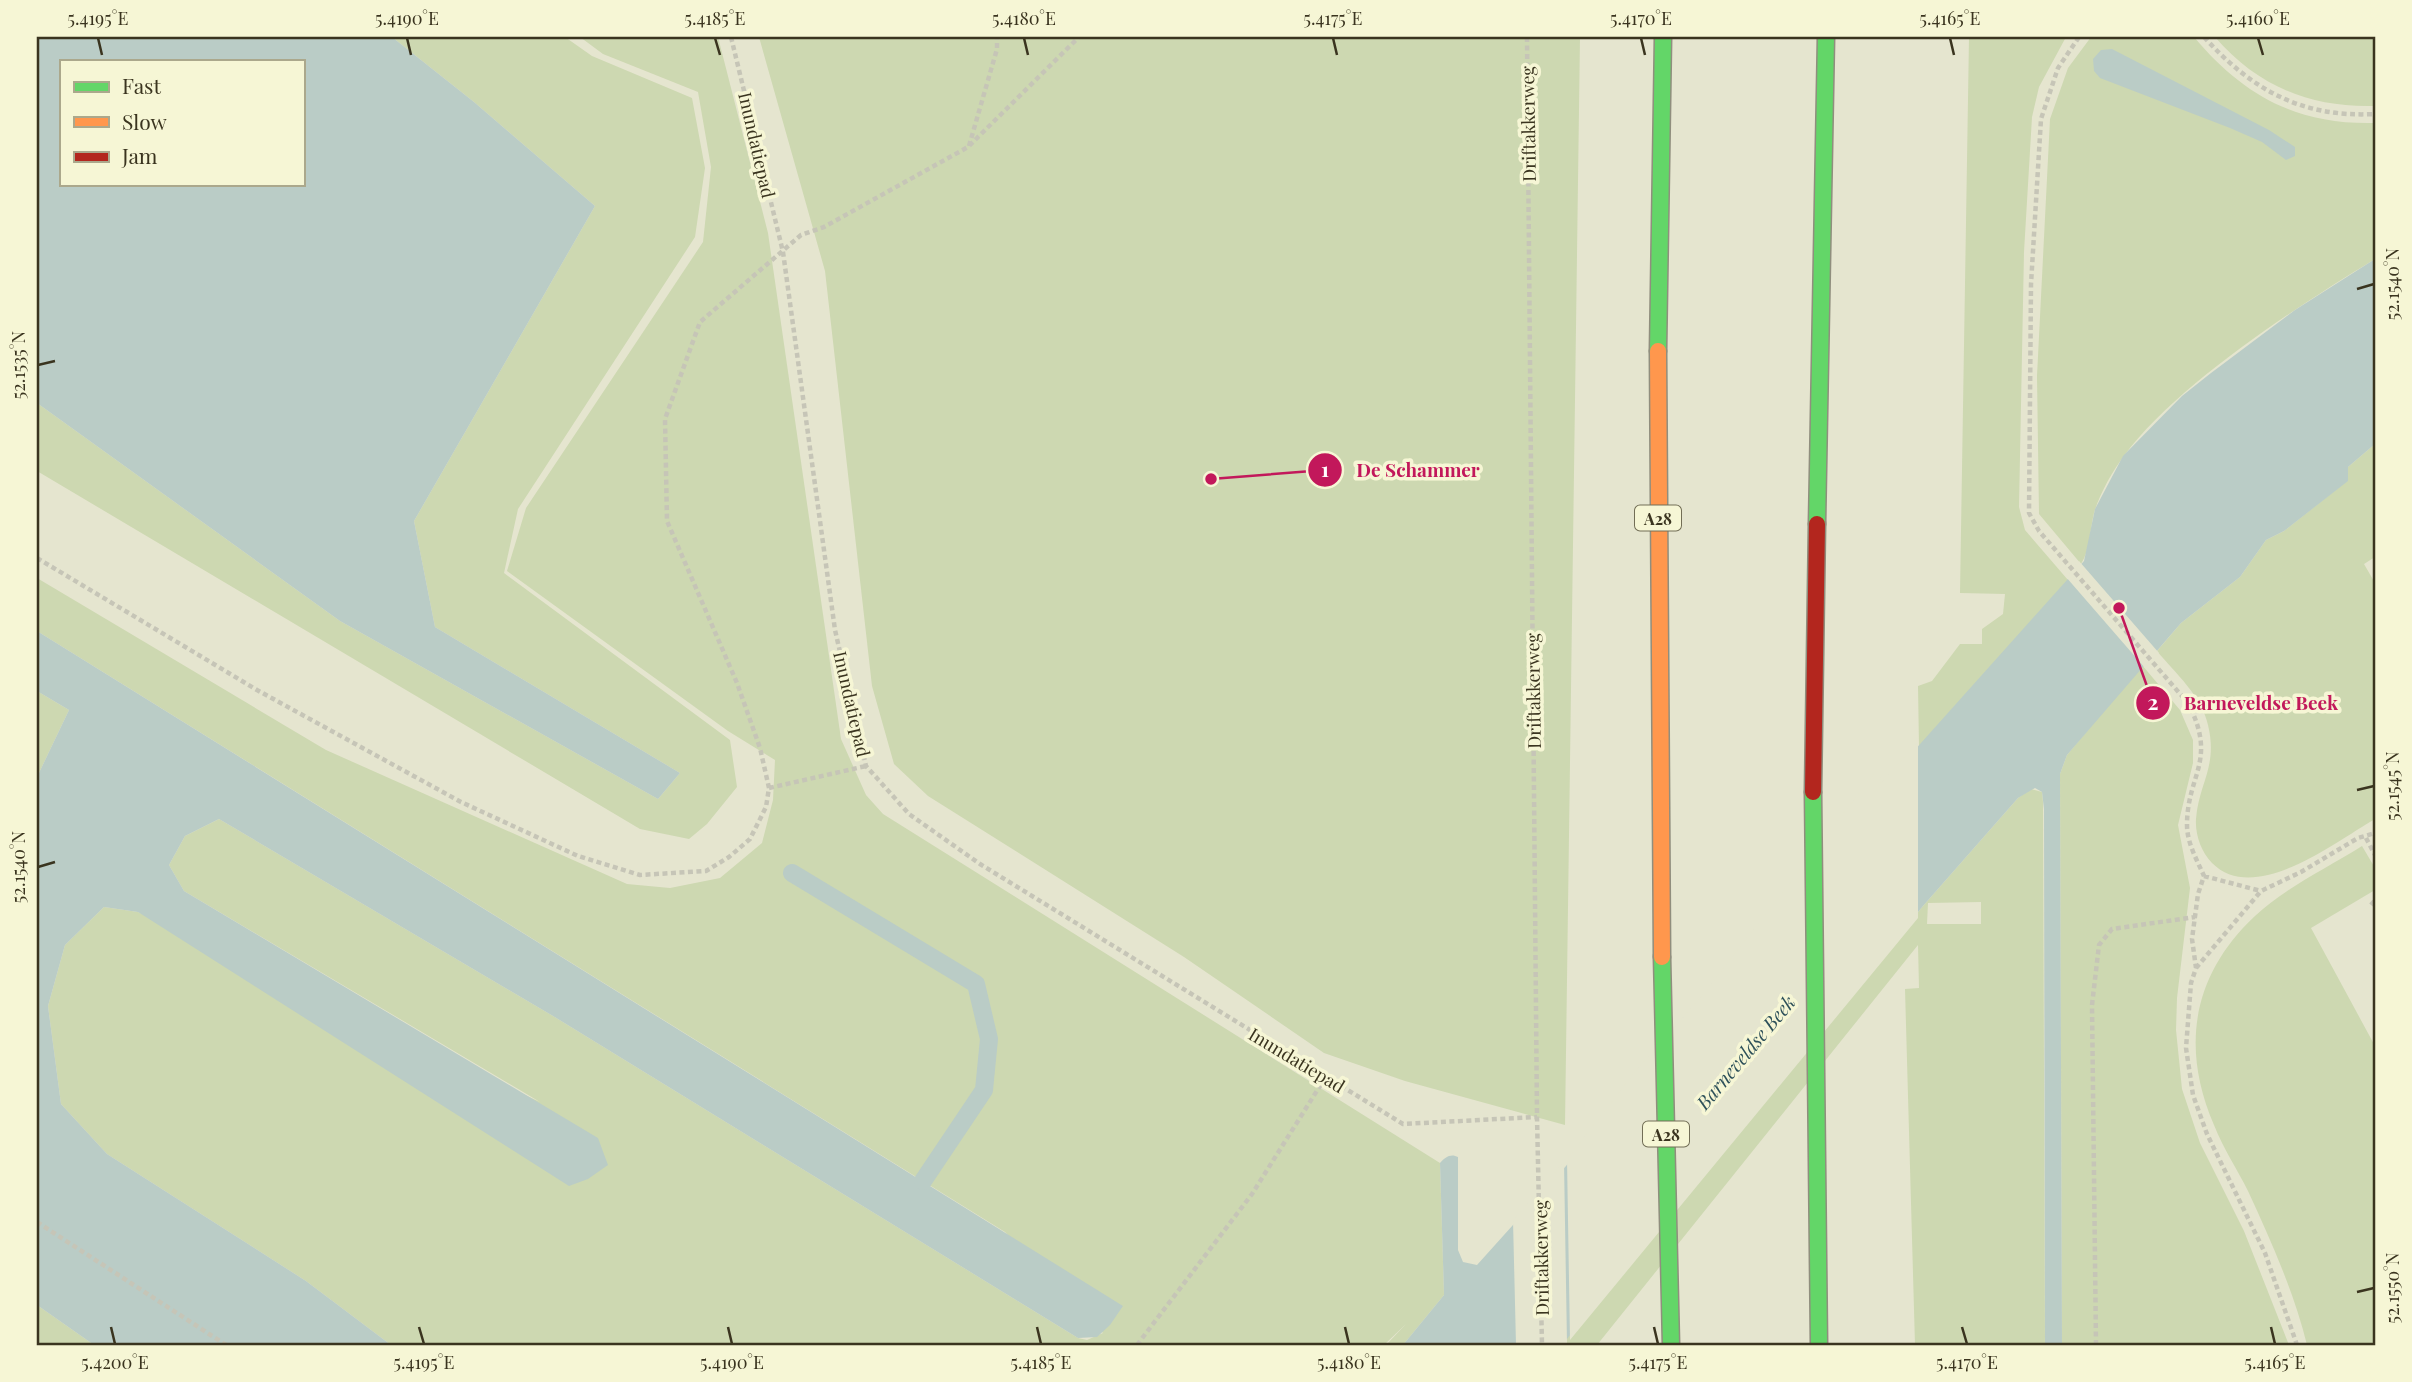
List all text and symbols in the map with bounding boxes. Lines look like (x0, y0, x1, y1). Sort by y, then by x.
text: 5.4195°E (68, 6, 129, 30)
text: 5.4190°E (375, 6, 439, 30)
text: 5.4185°E (684, 6, 746, 30)
text: 5.4180°E (992, 6, 1056, 30)
text: 5.4175°E (1303, 6, 1363, 30)
text: 5.4170°E (1610, 6, 1672, 30)
text: 5.4165°E (1919, 6, 1981, 30)
text: 5.4160°E (2226, 6, 2290, 30)
legend (60, 60, 304, 186)
street label: Driftakkerweg (1515, 65, 1541, 182)
text: Fast (122, 71, 161, 99)
street label: Inundatiepad (733, 90, 781, 201)
text: Slow (122, 107, 167, 135)
text: Jam (121, 141, 158, 169)
text: 52.1540°N (2380, 248, 2404, 320)
text: 52.1535°N (6, 330, 30, 399)
callout: De Schammer (1307, 450, 1493, 490)
text: 1 (1321, 454, 1329, 482)
text: De Schammer (1356, 456, 1480, 482)
road number: A28 (1635, 505, 1681, 530)
street label: Driftakkerweg (1520, 632, 1546, 749)
street label: Inundatiepad (828, 649, 876, 760)
callout: Barneveldse Beek (2135, 683, 2353, 723)
text: 2 (2148, 687, 2159, 715)
text: Barneveldse Beek (2184, 689, 2339, 715)
text: 52.1545°N (2380, 751, 2404, 821)
text: 52.1540°N (6, 831, 30, 903)
water label: Barneveldse Beek (1689, 989, 1801, 1115)
street label: Inundatiepad (1244, 1022, 1350, 1098)
road number: A28 (1643, 1122, 1689, 1146)
street label: Driftakkerweg (1528, 1199, 1554, 1316)
text: 52.1550°N (2380, 1252, 2404, 1323)
text: 5.4200°E (81, 1350, 149, 1374)
text: 5.4195°E (394, 1350, 455, 1374)
text: 5.4190°E (700, 1350, 764, 1374)
text: 5.4185°E (1010, 1350, 1072, 1374)
text: 5.4180°E (1317, 1350, 1381, 1374)
text: 5.4175°E (1628, 1350, 1688, 1374)
text: 5.4170°E (1936, 1350, 1998, 1374)
text: 5.4165°E (2244, 1350, 2306, 1374)

